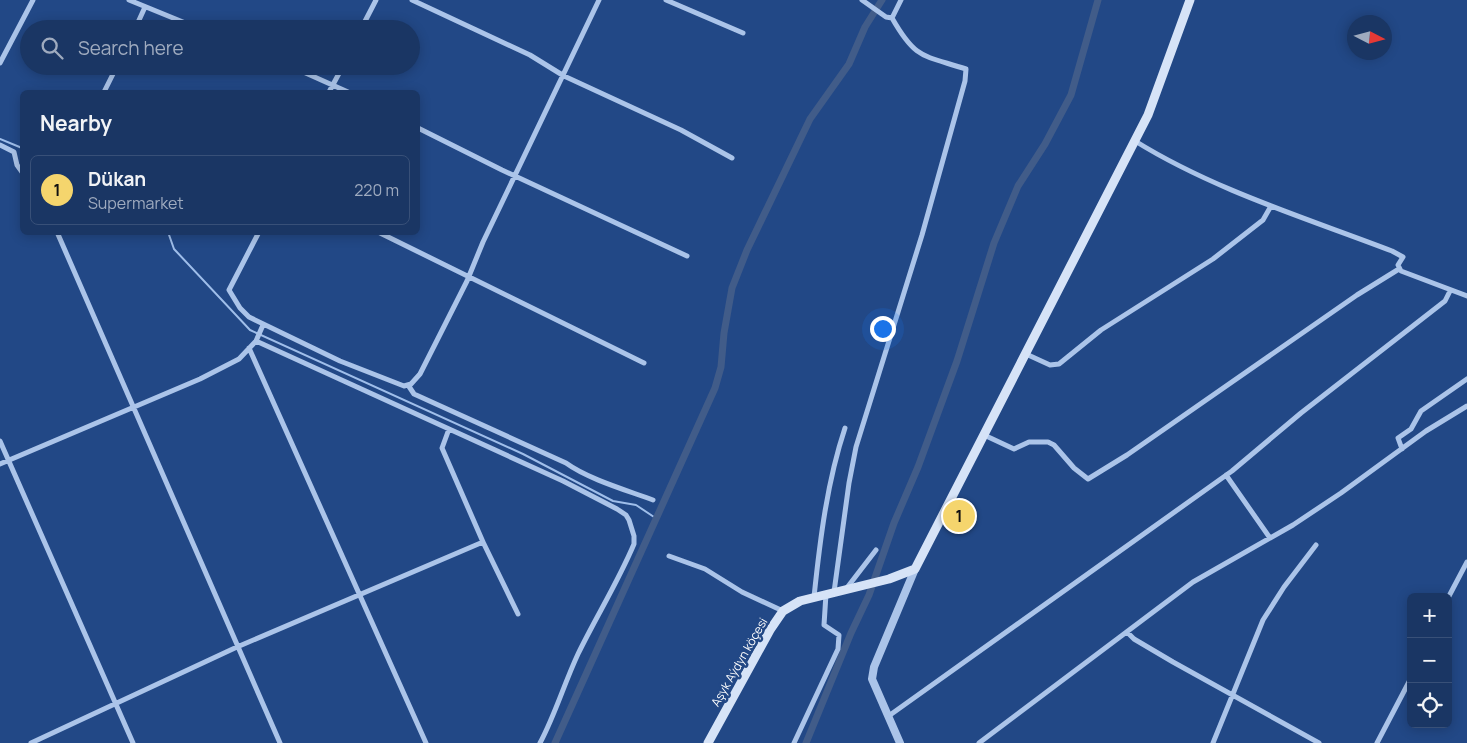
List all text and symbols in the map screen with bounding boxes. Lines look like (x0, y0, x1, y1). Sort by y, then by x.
north arrow (1347, 15, 1392, 60)
search box (20, 20, 420, 75)
icon: search (38, 34, 66, 62)
text: Search here (78, 35, 184, 61)
text: Nearby (40, 109, 112, 137)
text: Dükan (88, 166, 146, 192)
text: 1 (53, 179, 61, 201)
text: 220 m (354, 179, 399, 201)
text: Supermarket (88, 192, 184, 214)
your location (870, 316, 896, 342)
pin: 1 (943, 497, 975, 535)
map controls (1407, 593, 1452, 728)
button: + (1407, 593, 1452, 638)
street label: Aşyk Aýdyn köçesi (707, 614, 771, 710)
button: − (1407, 638, 1452, 683)
button: locate (1407, 683, 1452, 728)

